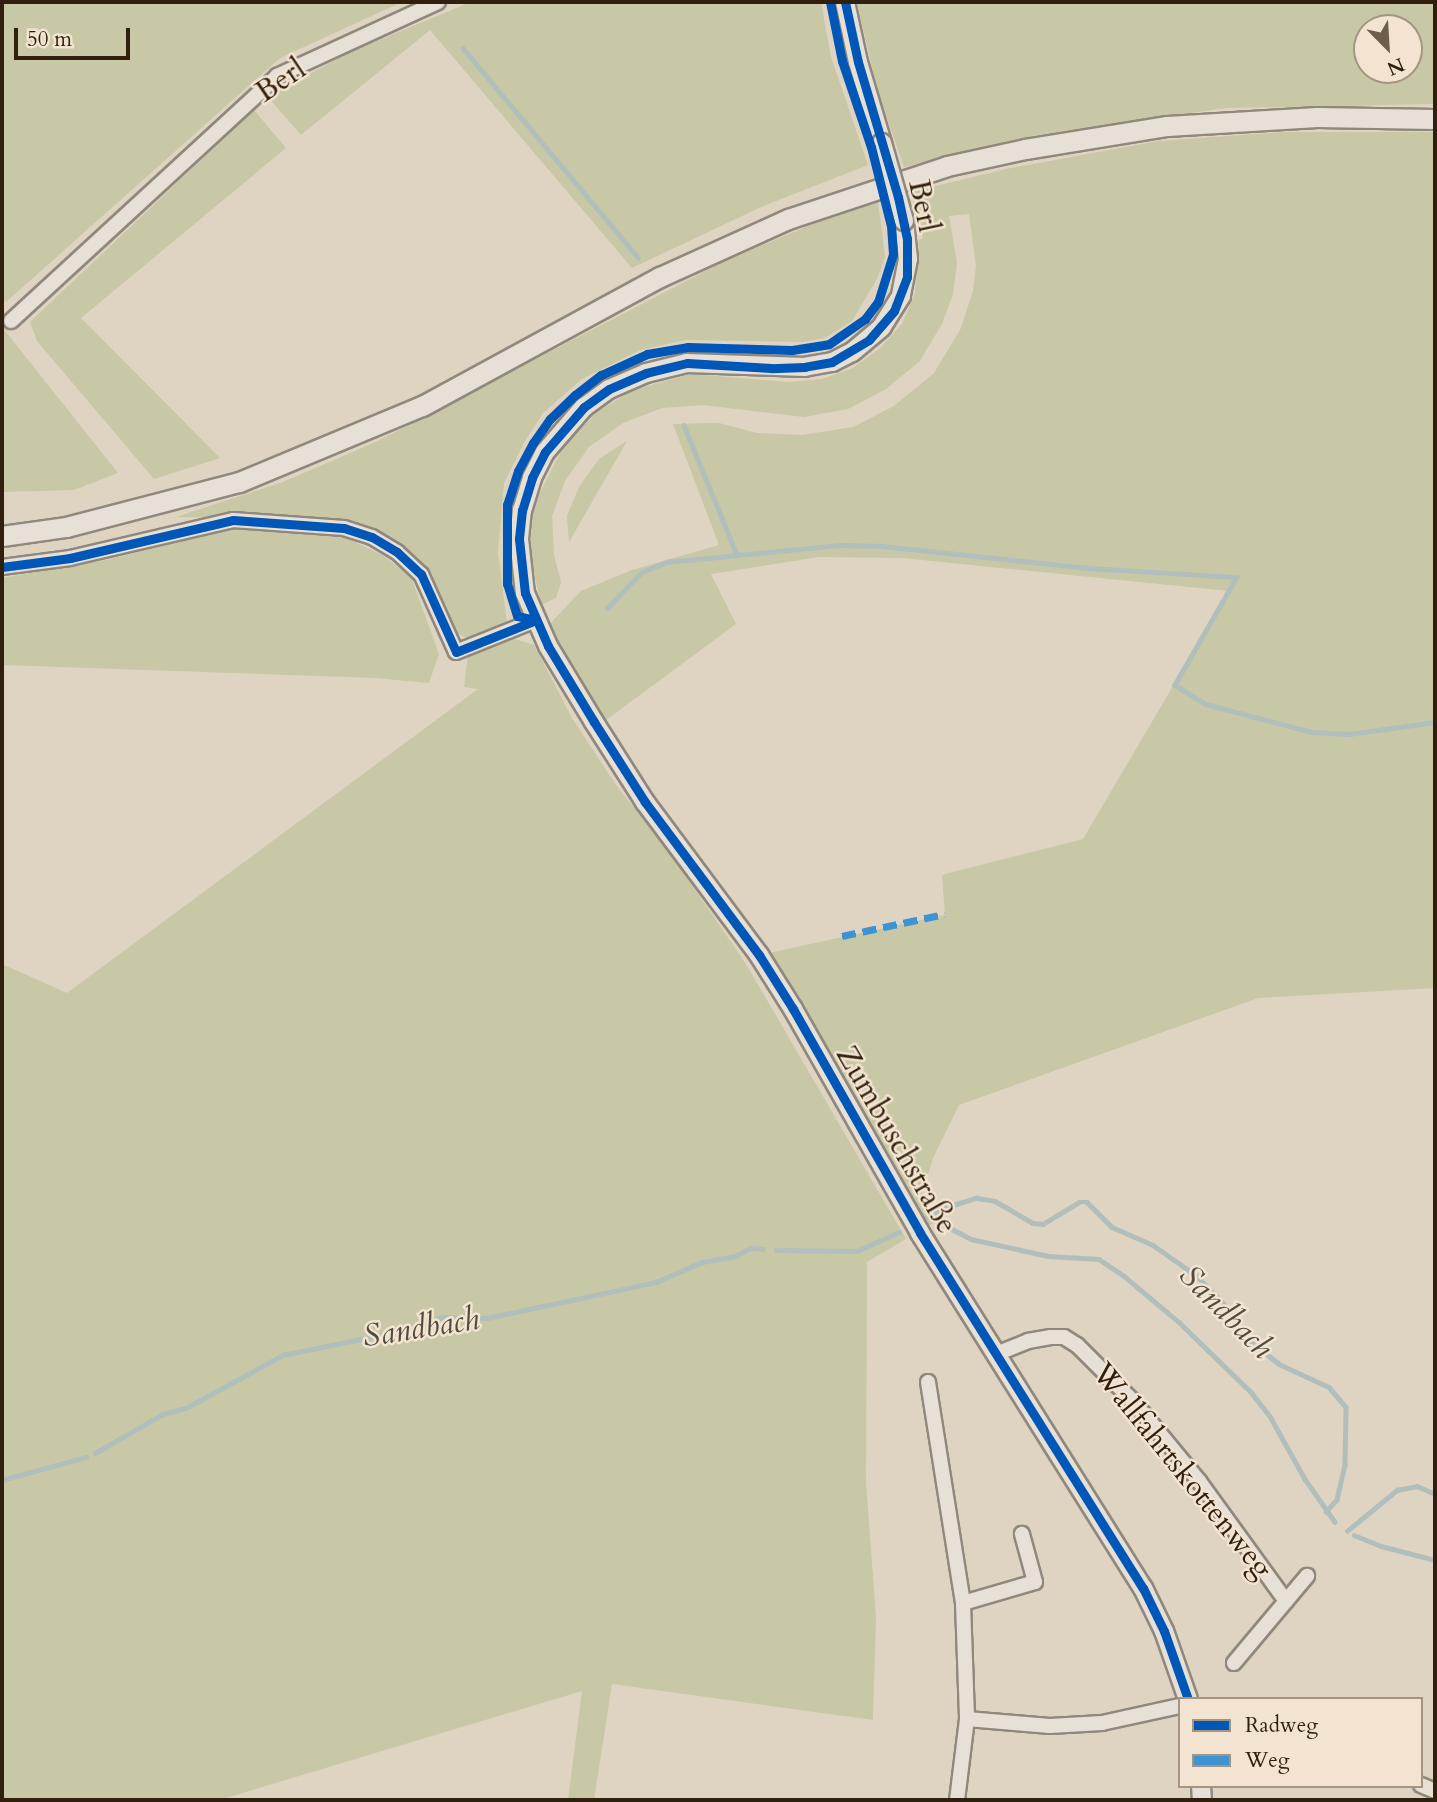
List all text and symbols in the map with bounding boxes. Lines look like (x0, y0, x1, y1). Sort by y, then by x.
scale bar (18, 14, 133, 58)
north arrow (1353, 14, 1423, 84)
text: 50 m (27, 25, 72, 54)
street label: Berl (249, 51, 313, 111)
text: N (1383, 51, 1409, 82)
street label: Berl (900, 177, 946, 235)
street label: Zumbuschstraße (828, 1040, 964, 1240)
water label: Sandbach (1171, 1257, 1281, 1367)
water label: Sandbach (360, 1300, 482, 1356)
street label: Wallfahrtskottenweg (1084, 1356, 1280, 1586)
legend (1178, 1697, 1423, 1788)
text: Radweg (1245, 1711, 1318, 1740)
text: Weg (1245, 1746, 1290, 1775)

